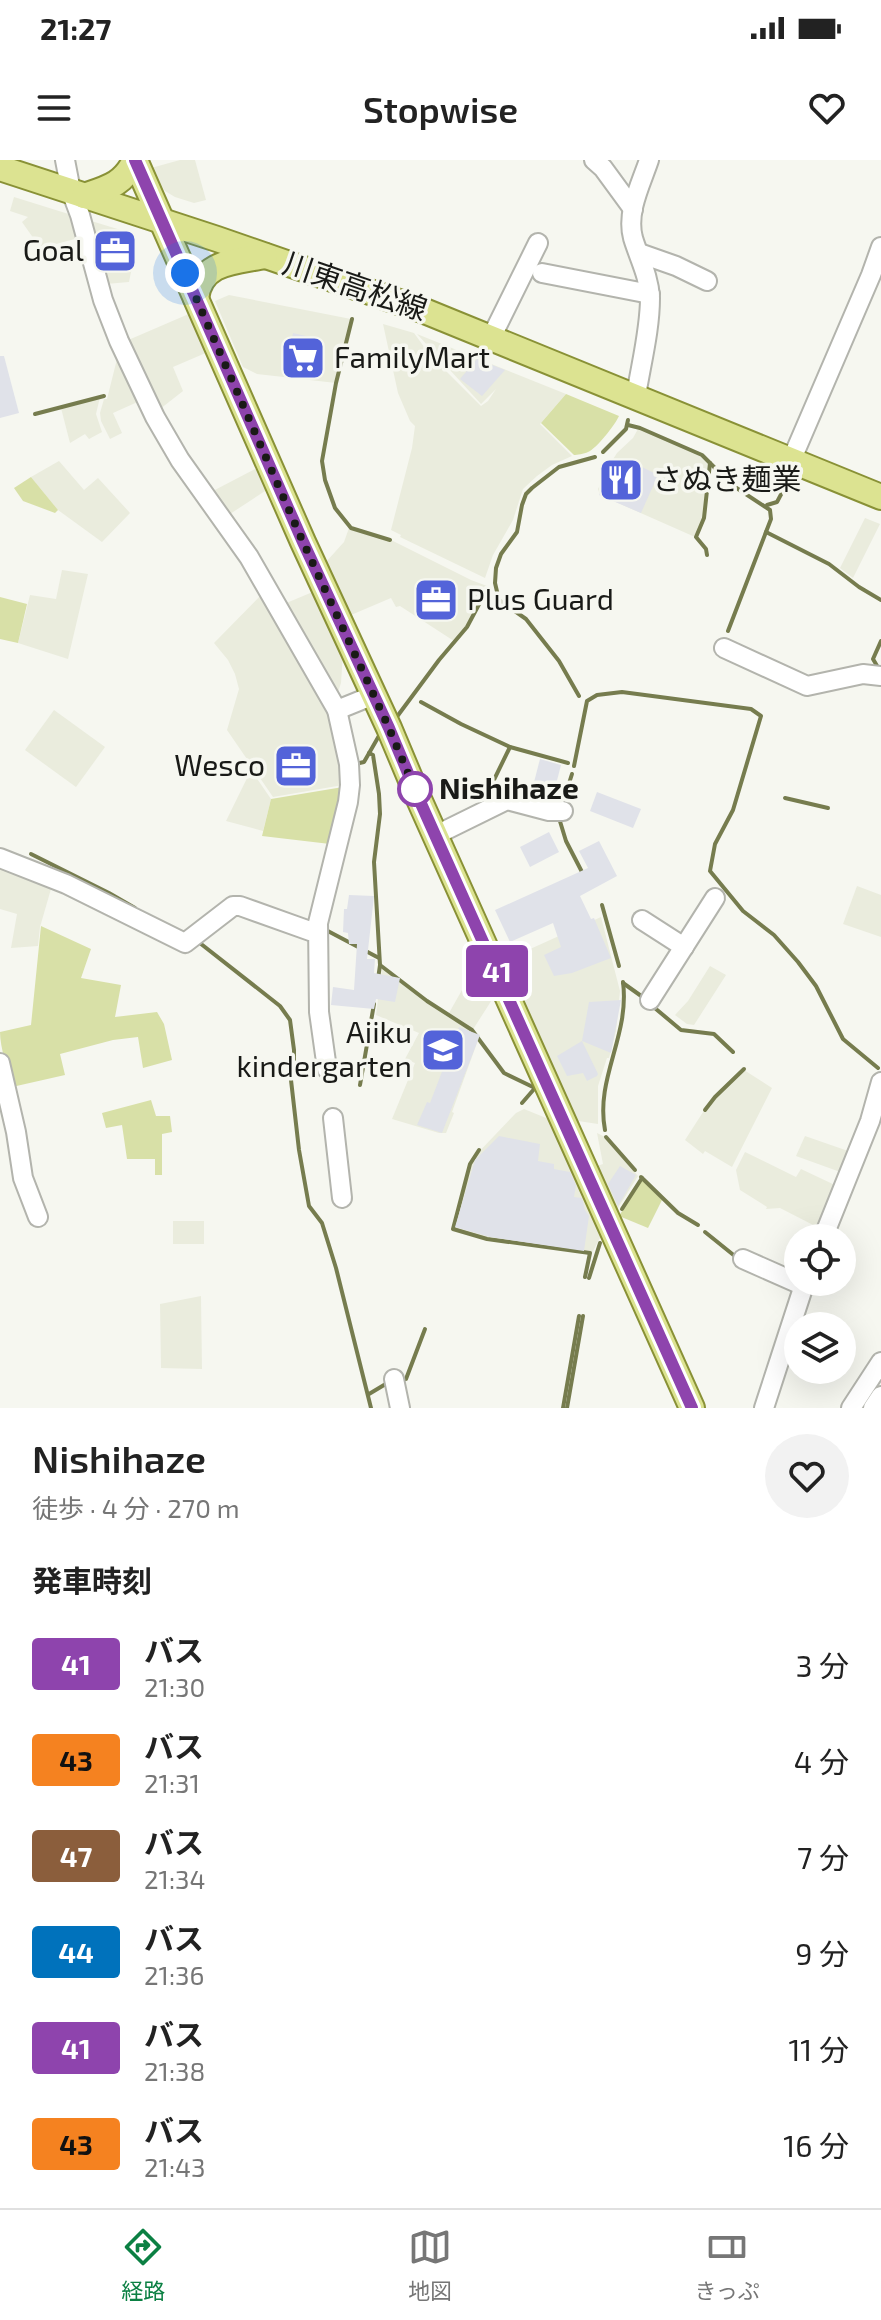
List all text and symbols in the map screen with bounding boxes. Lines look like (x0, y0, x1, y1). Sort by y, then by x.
text: 21:27 (40, 10, 111, 46)
icon: menu (32, 86, 76, 130)
icon: heart (805, 86, 849, 130)
text: Stopwise (363, 87, 518, 130)
office icon: Goal (91, 227, 139, 275)
place label: Goal (23, 231, 84, 267)
street label: 川東高松線 (279, 244, 432, 327)
your location (165, 253, 205, 293)
supermarket icon: FamilyMart (279, 334, 327, 382)
place label: FamilyMart (334, 338, 490, 374)
restaurant icon: さぬき麺業 (597, 456, 645, 504)
place label: さぬき麺業 (652, 460, 801, 496)
office icon: Plus Guard (412, 576, 460, 624)
place label: Plus Guard (467, 580, 614, 616)
office icon: Wesco (272, 742, 320, 790)
place label: Wesco (174, 746, 265, 782)
place label: Nishihaze (439, 769, 579, 805)
marker: Nishihaze (398, 772, 432, 806)
line badge: 41 (461, 945, 533, 997)
text: 41 (482, 954, 512, 988)
place label: Aiiku kindergarten (237, 1013, 412, 1083)
school or university icon: Aiiku kindergarten (419, 1026, 467, 1074)
map controls (784, 1224, 856, 1384)
button: locate (784, 1224, 856, 1296)
button: layers (784, 1312, 856, 1384)
button: heart (765, 1434, 849, 1518)
text: Nishihaze (32, 1435, 206, 1481)
text: 徒歩 · 4 分 · 270 m (32, 1492, 239, 1523)
text: 発車時刻 (32, 1562, 152, 1598)
text: バス (144, 1632, 204, 1668)
text: 41 (61, 1647, 91, 1681)
text: 3 分 (796, 1647, 849, 1683)
text: 21:30 (144, 1671, 205, 1702)
text: バス (144, 1728, 204, 1764)
text: 43 (59, 1743, 93, 1777)
text: 4 分 (794, 1743, 849, 1779)
text: 21:31 (144, 1767, 200, 1798)
text: バス (144, 1824, 204, 1860)
text: 47 (60, 1839, 92, 1873)
text: 7 分 (797, 1839, 849, 1875)
text: 21:34 (144, 1863, 206, 1894)
text: バス (144, 1920, 204, 1956)
text: 44 (58, 1935, 94, 1969)
text: 9 分 (795, 1935, 849, 1971)
text: 21:36 (144, 1959, 204, 1990)
text: バス (144, 2016, 204, 2052)
text: 41 (61, 2031, 91, 2065)
text: 11 分 (788, 2031, 849, 2067)
text: 21:38 (144, 2055, 205, 2086)
text: バス (144, 2112, 204, 2148)
text: 43 (59, 2127, 93, 2161)
text: 16 分 (783, 2127, 849, 2163)
text: 21:43 (144, 2151, 206, 2182)
tab: 経路 (121, 2225, 165, 2305)
tab: 地図 (408, 2225, 452, 2305)
tab: きっぷ (695, 2225, 760, 2305)

